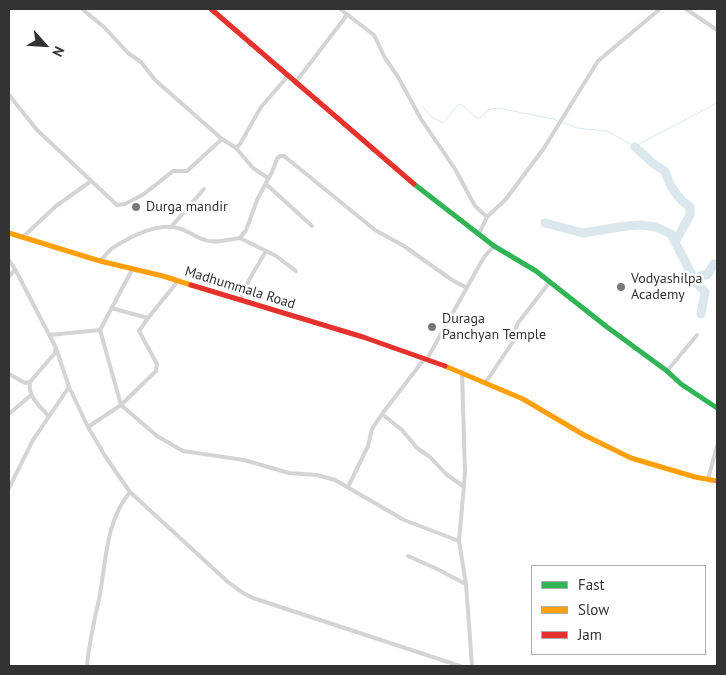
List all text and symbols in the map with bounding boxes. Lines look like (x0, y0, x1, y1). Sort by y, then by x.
north arrow (20, 20, 70, 70)
text: N (48, 43, 69, 60)
place label: Durga mandir (146, 199, 228, 215)
marker: Durga mandir (130, 201, 142, 213)
street label: Madhummala Road (183, 263, 297, 313)
place label: Vodyashilpa Academy (631, 271, 703, 304)
marker: Vodyashilpa Academy (615, 281, 627, 293)
place label: Duraga Panchyan Temple (442, 311, 546, 344)
marker: Duraga Panchyan Temple (426, 321, 438, 333)
legend (531, 565, 706, 655)
text: Fast (578, 575, 605, 594)
text: Slow (578, 600, 609, 619)
text: Jam (578, 625, 602, 644)

